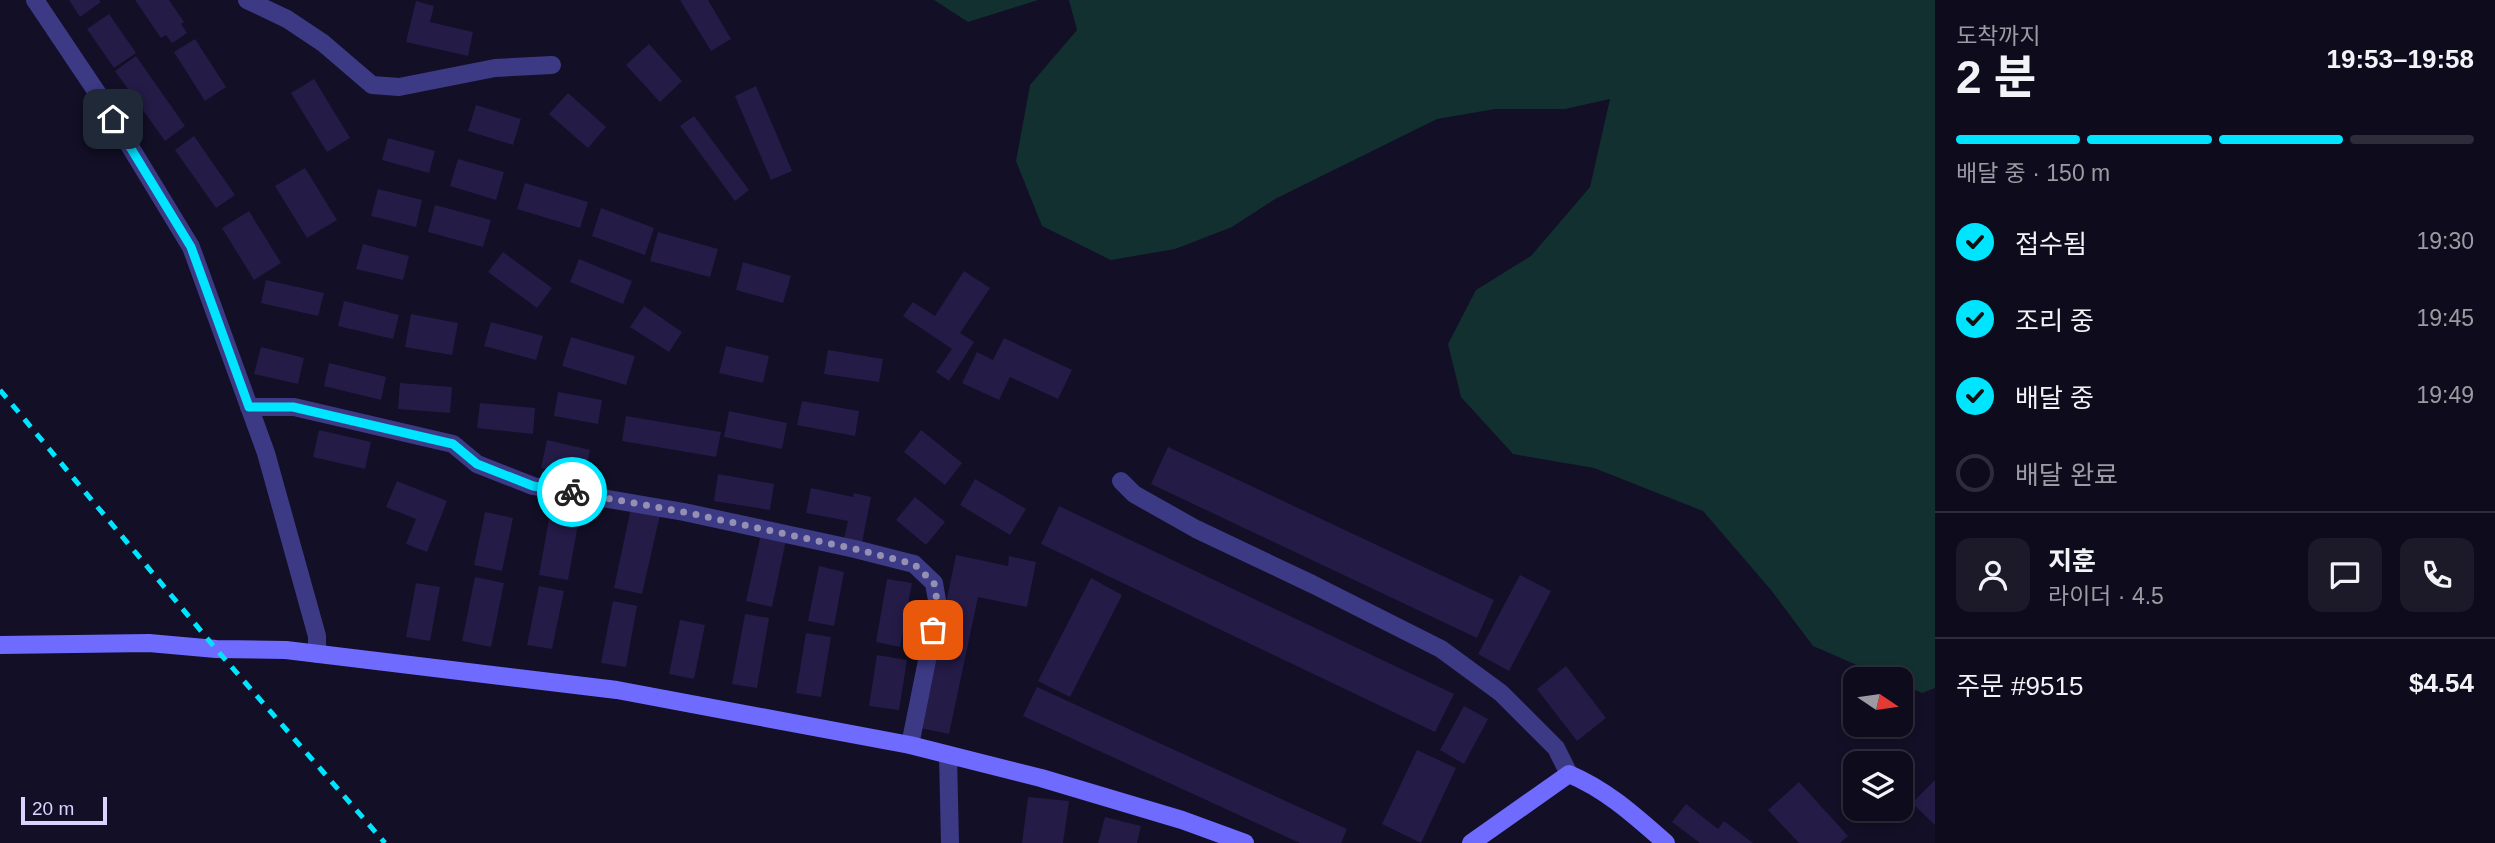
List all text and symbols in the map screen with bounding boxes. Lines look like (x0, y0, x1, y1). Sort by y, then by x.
text: 도착까지 (1956, 23, 2041, 49)
text: 19:53–19:58 (2327, 44, 2474, 74)
text: 2 분 (1956, 51, 2037, 103)
pin (83, 89, 143, 149)
icon: home (94, 100, 132, 138)
text: 배달 중 · 150 m (1956, 160, 2110, 186)
icon: check (1956, 223, 1994, 261)
text: 19:30 (2416, 228, 2474, 254)
text: 접수됨 (2015, 229, 2087, 259)
icon: check (1956, 300, 1994, 338)
text: 19:45 (2416, 305, 2474, 331)
text: 조리 중 (2015, 306, 2094, 336)
icon: check (1956, 377, 1994, 415)
text: 19:49 (2416, 382, 2474, 408)
text: 배달 중 (2015, 383, 2094, 413)
courier (537, 457, 607, 527)
text: 배달 완료 (2015, 460, 2118, 490)
icon: bike (553, 473, 591, 511)
button: person (1956, 538, 2030, 612)
button: chat (2308, 538, 2382, 612)
button: phone (2400, 538, 2474, 612)
text: 지훈 (2048, 546, 2096, 576)
text: 라이더 · 4.5 (2048, 583, 2164, 609)
pin (903, 600, 963, 660)
icon: bag (914, 611, 952, 649)
north arrow (1843, 667, 1913, 737)
map controls (1843, 667, 1913, 821)
text: $4.54 (2409, 668, 2474, 698)
text: 주문 #9515 (1956, 671, 2083, 701)
button: layers (1843, 751, 1913, 821)
scale bar (21, 794, 107, 826)
text: 20 m (32, 798, 74, 819)

